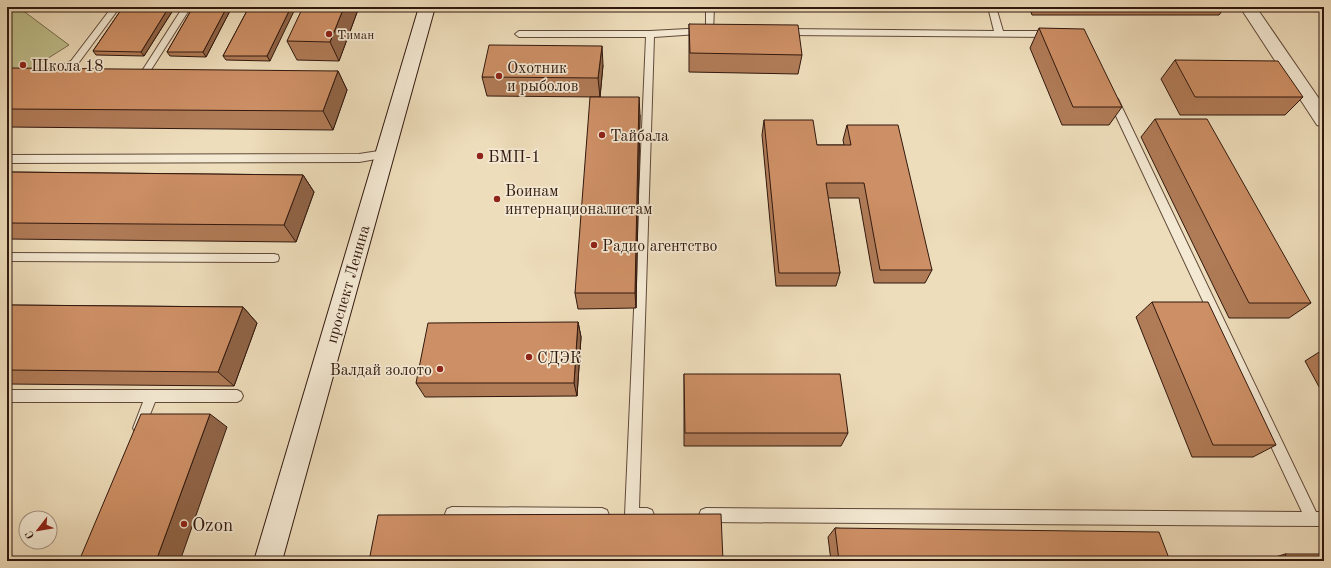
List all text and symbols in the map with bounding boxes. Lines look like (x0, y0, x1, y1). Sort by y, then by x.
marker: Тиман (324, 29, 334, 39)
place label: Тиман (337, 29, 374, 42)
place label: Школа 18 (31, 59, 104, 75)
marker: Школа 18 (18, 60, 28, 70)
place label: Охотник и рыболов (507, 61, 579, 95)
marker: Охотник и рыболов (494, 71, 504, 81)
place label: Тайбала (610, 129, 669, 145)
marker: Тайбала (597, 130, 607, 140)
place label: БМП-1 (488, 150, 541, 166)
marker: БМП-1 (475, 151, 485, 161)
place label: Воинам интернационалистам (505, 184, 653, 218)
marker: Воинам интернационалистам (492, 194, 502, 204)
street label: проспект Ленина (324, 224, 373, 345)
place label: Радио агентство (602, 239, 718, 255)
marker: Радио агентство (589, 240, 599, 250)
place label: СДЭК (537, 351, 582, 367)
marker: СДЭК (524, 352, 534, 362)
place label: Валдай золото (330, 363, 432, 379)
marker: Валдай золото (435, 364, 445, 374)
north arrow (18, 510, 58, 550)
place label: Ozon (192, 517, 233, 536)
marker: Ozon (179, 519, 189, 529)
text: С (24, 528, 37, 540)

